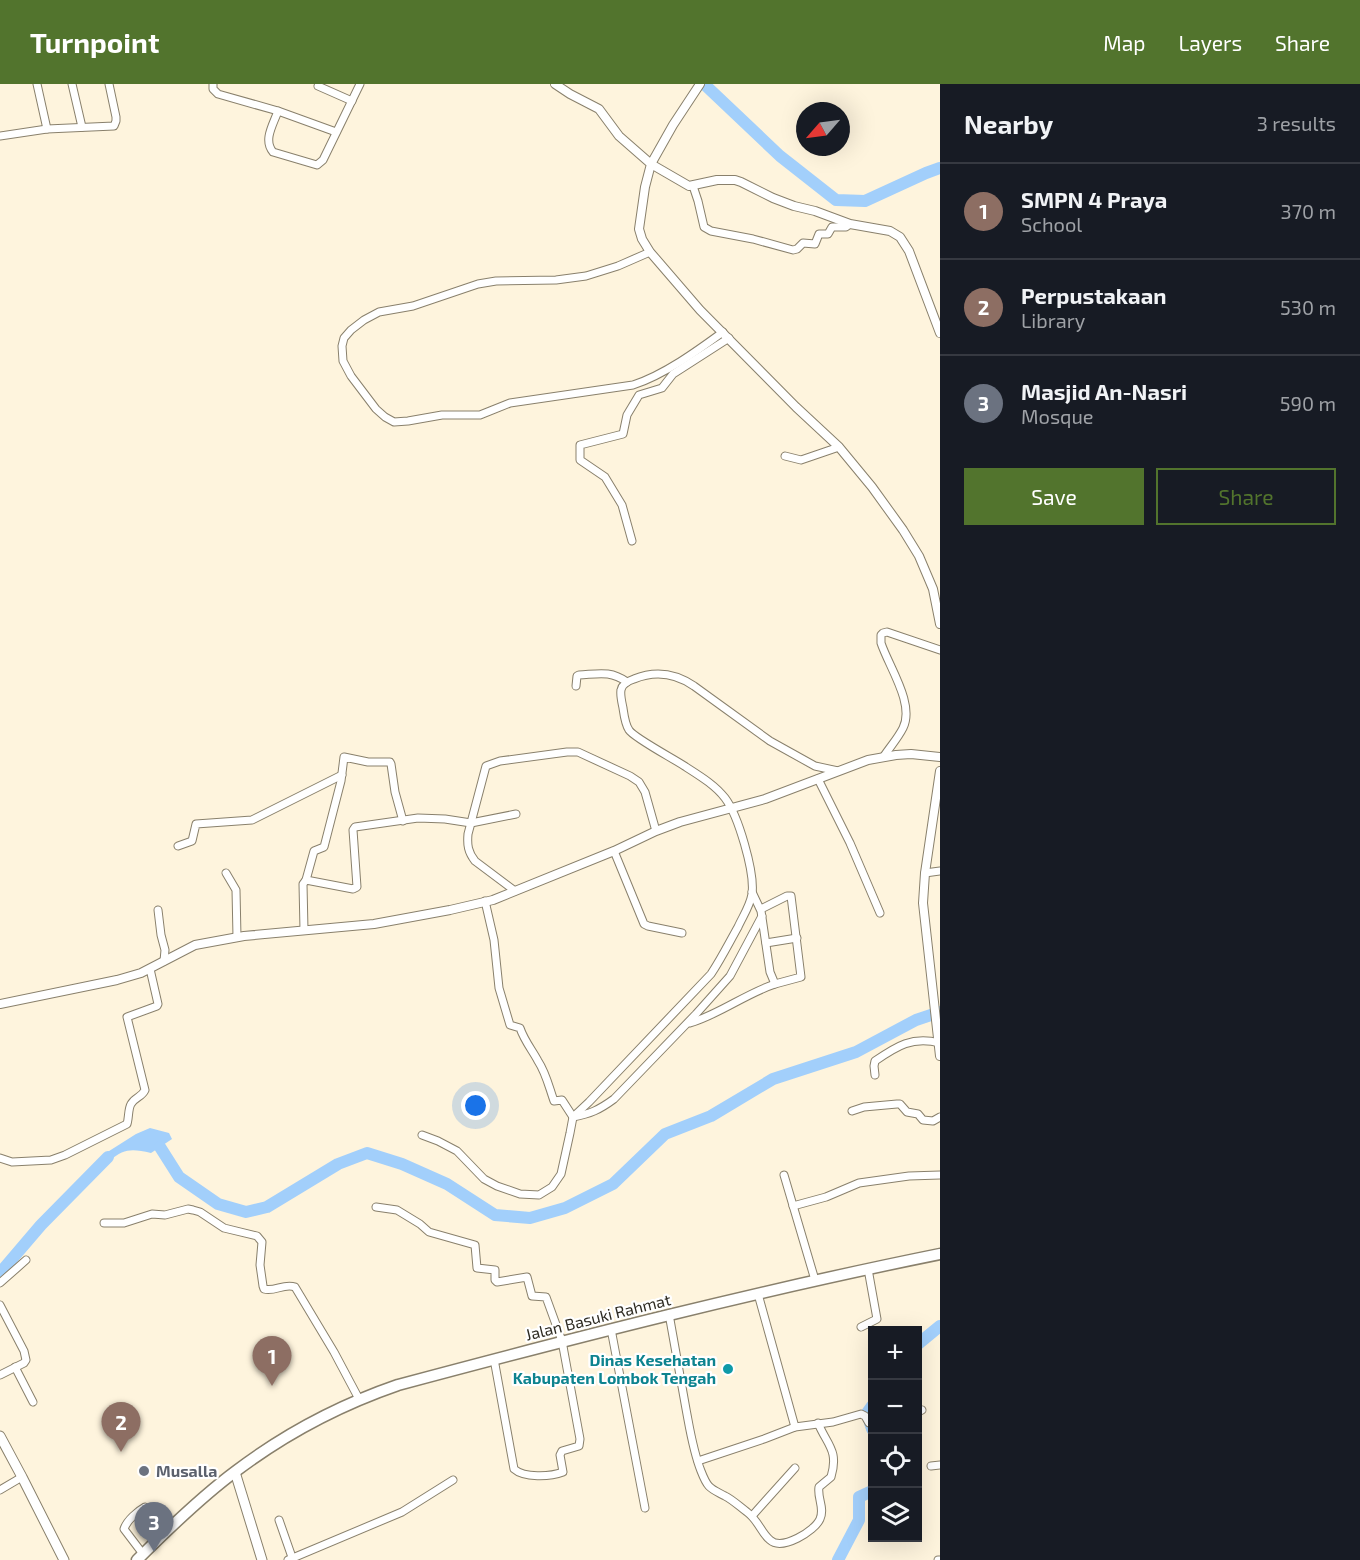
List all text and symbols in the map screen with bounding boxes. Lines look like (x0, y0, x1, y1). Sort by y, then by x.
text: Turnpoint (30, 25, 159, 59)
text: Map (1103, 30, 1145, 55)
text: Layers (1178, 30, 1242, 55)
text: Share (1275, 30, 1330, 55)
north arrow (796, 102, 850, 156)
text: Nearby (964, 108, 1053, 139)
text: 3 results (1257, 111, 1336, 135)
text: SMPN 4 Praya (1021, 186, 1167, 212)
text: 1 (979, 199, 988, 223)
text: 370 m (1281, 199, 1336, 223)
text: School (1021, 212, 1082, 236)
text: Perpustakaan (1021, 282, 1166, 308)
text: 2 (978, 295, 989, 319)
text: 530 m (1280, 295, 1336, 319)
text: Library (1021, 308, 1085, 332)
text: Masjid An-Nasri (1021, 378, 1187, 404)
text: 3 (978, 391, 989, 415)
text: 590 m (1280, 391, 1336, 415)
text: Mosque (1021, 404, 1094, 428)
button: Save (964, 468, 1144, 525)
button: Share (1156, 468, 1336, 525)
your location (461, 1091, 490, 1120)
street label: Jalan Basuki Rahmat (523, 1289, 673, 1344)
map controls (868, 1326, 922, 1542)
button: + (868, 1326, 922, 1380)
pin: 1 (252, 1336, 292, 1386)
place label: Dinas Kesehatan Kabupaten Lombok Tengah (513, 1350, 716, 1387)
marker: Dinas Kesehatan Kabupaten Lombok Tengah (721, 1362, 735, 1376)
button: − (868, 1380, 922, 1434)
pin: 2 (102, 1402, 140, 1452)
button: locate (868, 1434, 922, 1488)
place label: Musalla (156, 1461, 217, 1480)
marker: Musalla (137, 1464, 151, 1478)
button: layers (868, 1488, 922, 1542)
pin: 3 (134, 1502, 174, 1552)

